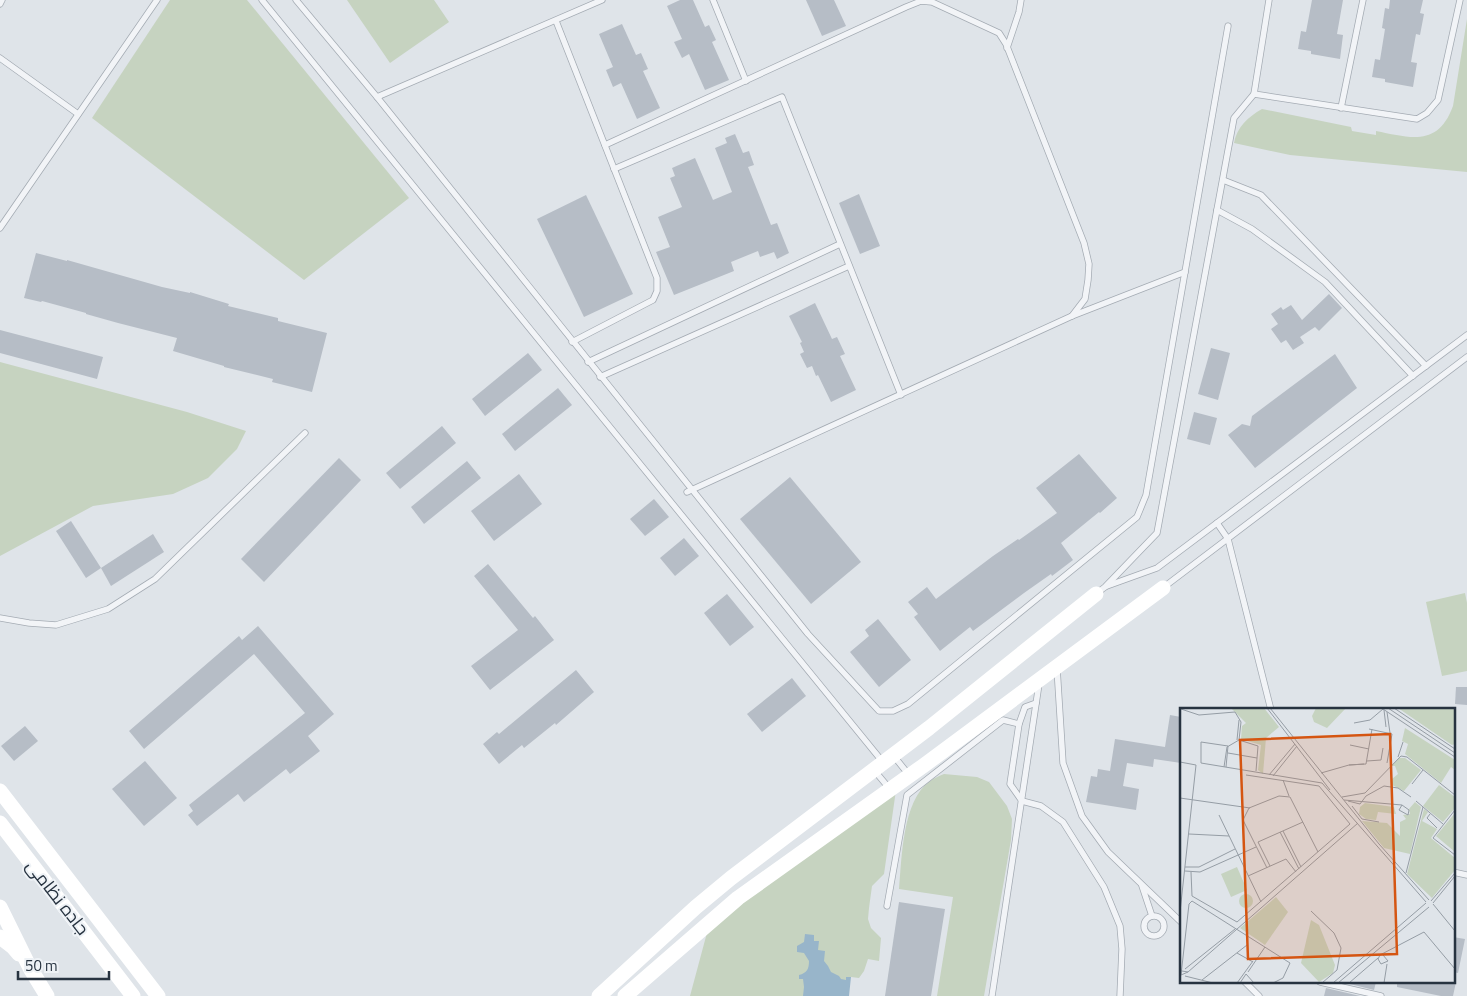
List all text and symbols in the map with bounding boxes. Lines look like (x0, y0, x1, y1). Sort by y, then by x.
inset map (1180, 708, 1454, 984)
street label: جاده نظامی (20, 853, 96, 941)
scale bar (18, 948, 109, 980)
text: 50 m (25, 954, 58, 977)

